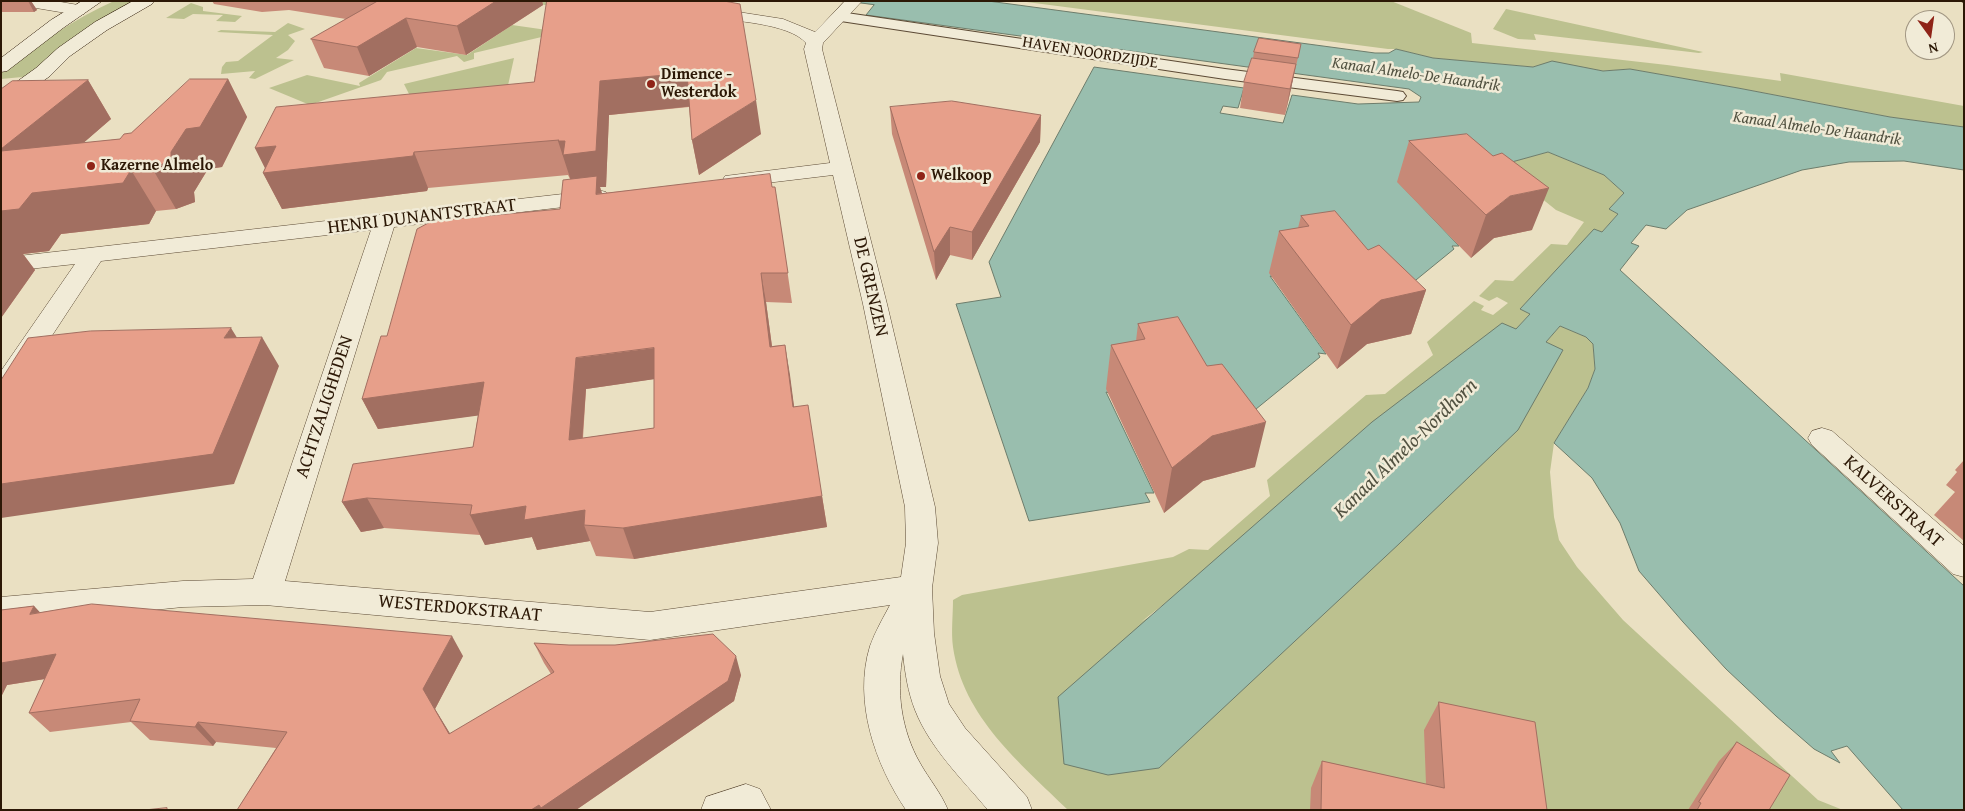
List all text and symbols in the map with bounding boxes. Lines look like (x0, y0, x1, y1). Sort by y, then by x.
north arrow (1905, 10, 1955, 60)
street label: HAVEN NOORDZIJDE (1021, 33, 1159, 73)
text: N (1926, 38, 1940, 59)
water label: Kanaal Almelo-De Haandrik (1331, 54, 1501, 96)
place label: Dimence - Westerdok (661, 65, 737, 103)
marker: Dimence - Westerdok (645, 78, 657, 90)
water label: Kanaal Almelo-De Haandrik (1732, 108, 1902, 150)
place label: Kazerne Almelo (101, 156, 213, 176)
marker: Kazerne Almelo (85, 160, 97, 172)
place label: Welkoop (931, 166, 992, 186)
marker: Welkoop (915, 170, 927, 182)
street label: HENRI DUNANTSTRAAT (326, 194, 518, 240)
street label: DE GRENZEN (847, 235, 893, 339)
street label: ACHTZALIGHEDEN (291, 333, 359, 481)
water label: Kanaal Almelo-Nordhorn (1329, 374, 1483, 524)
street label: KALVERSTRAAT (1838, 451, 1948, 553)
street label: WESTERDOKSTRAAT (377, 590, 543, 628)

